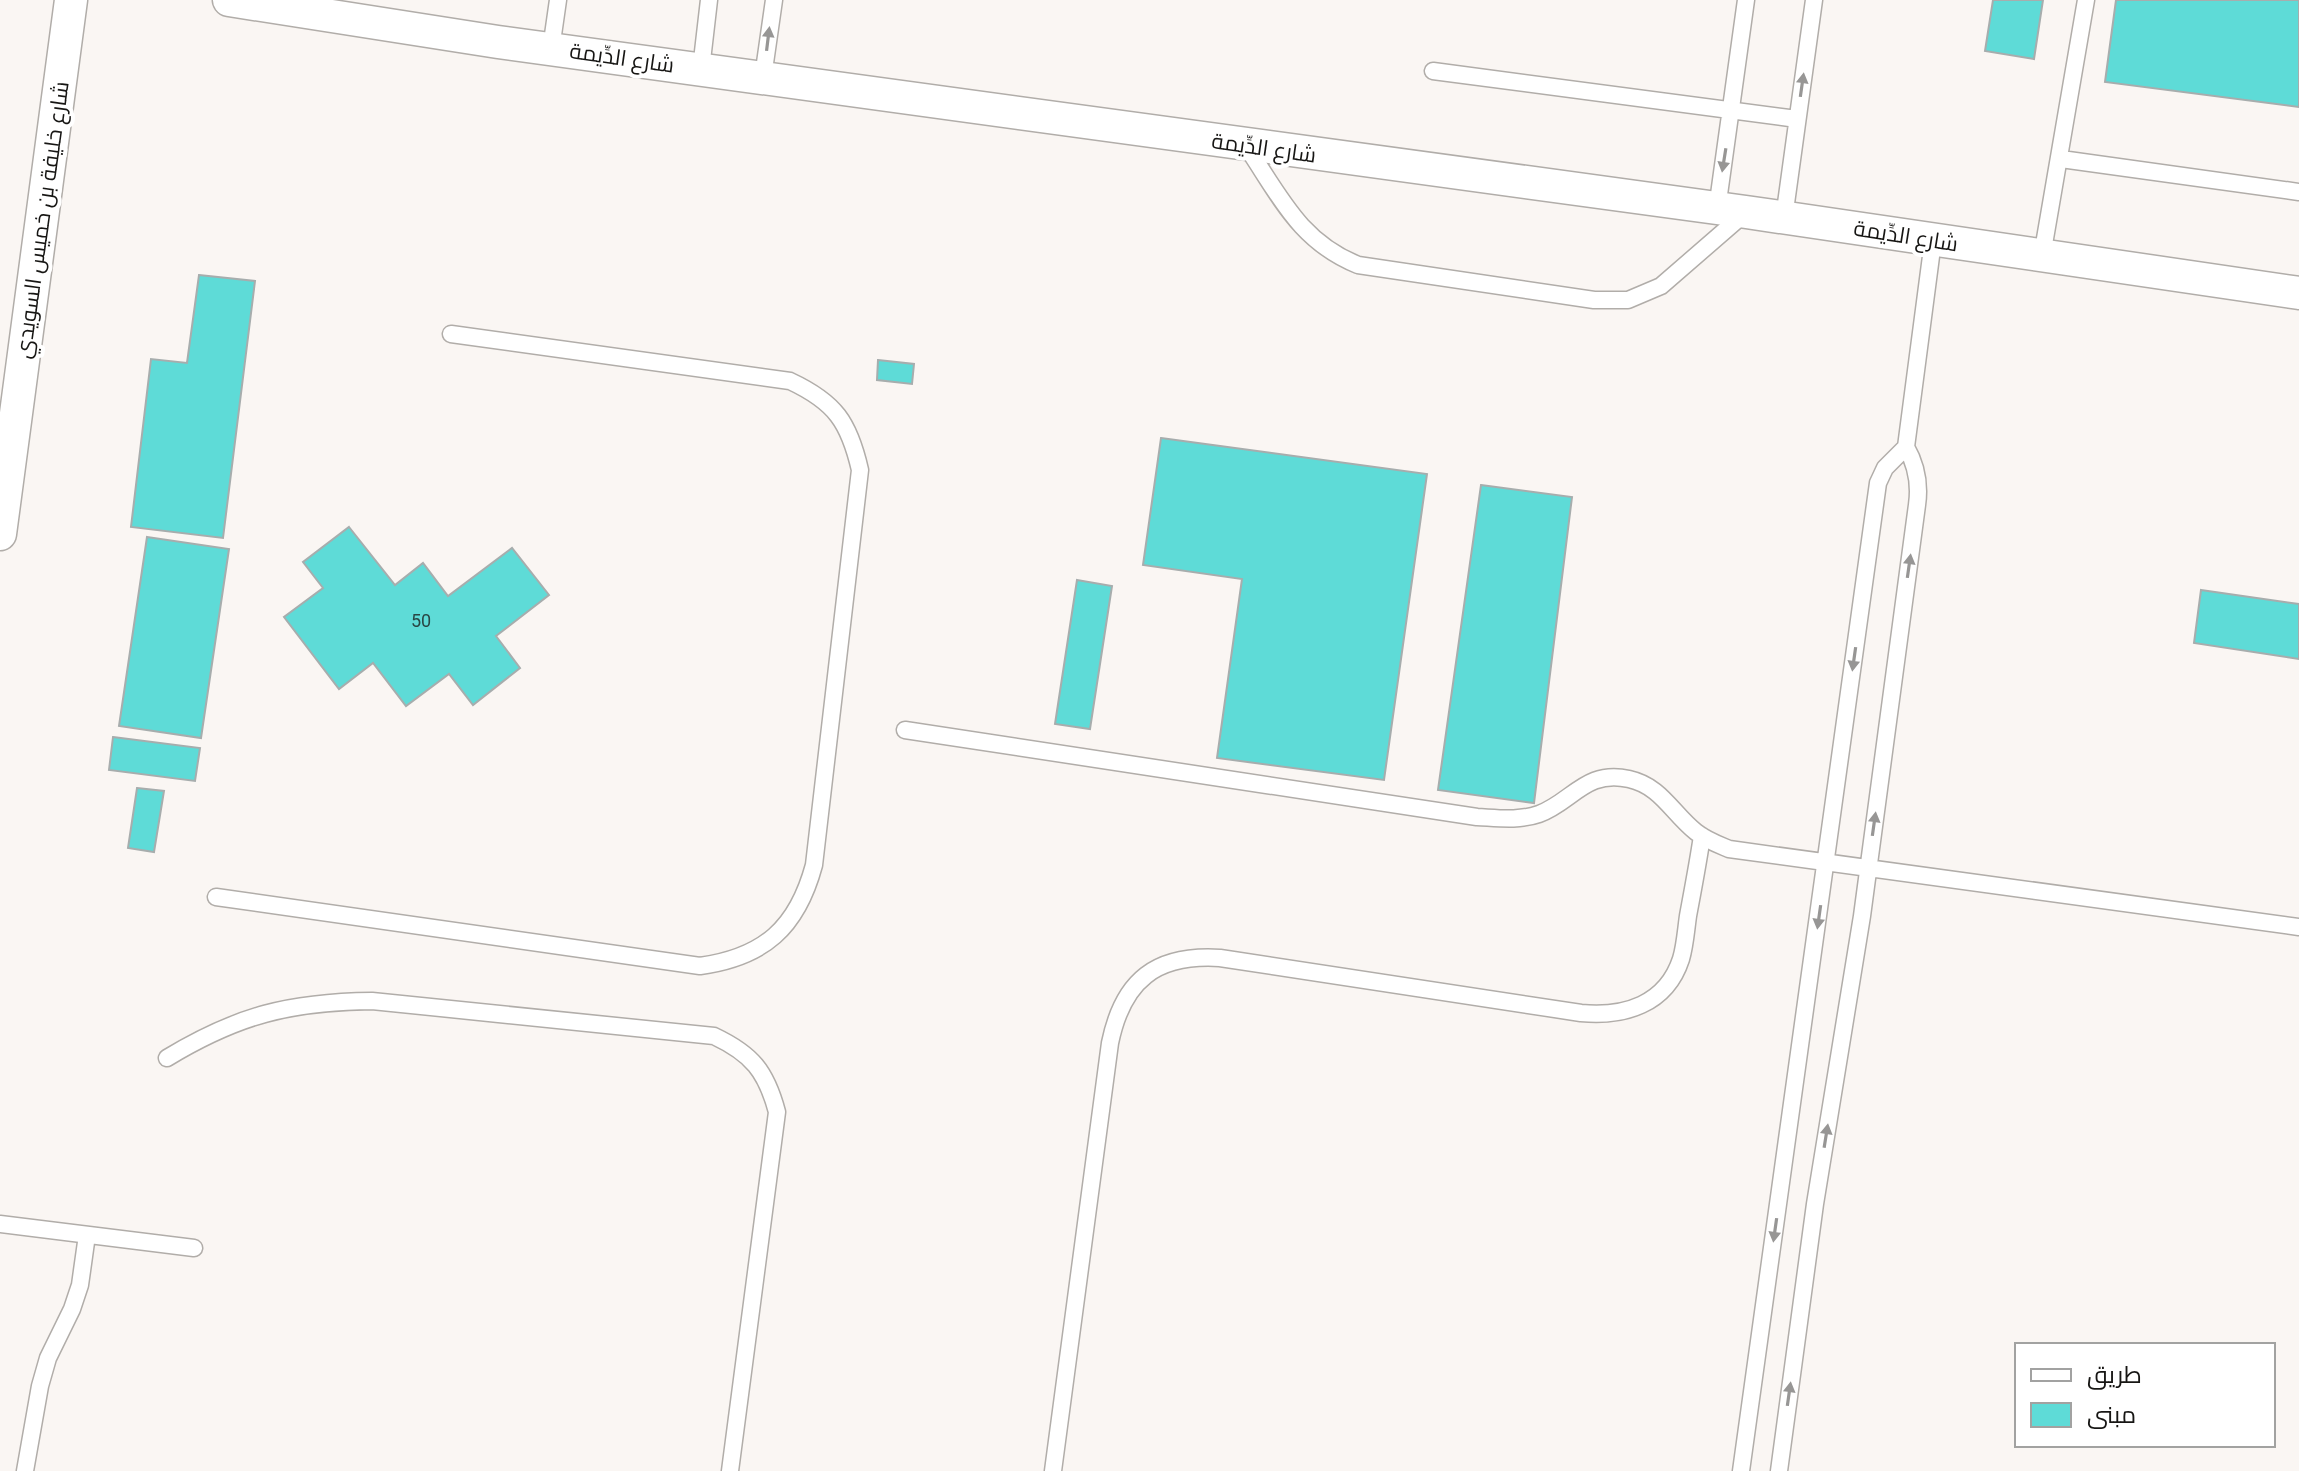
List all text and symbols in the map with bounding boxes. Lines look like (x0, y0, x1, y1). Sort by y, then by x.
one-way arrow (762, 26, 775, 51)
street label: شارع الدِّيمة (568, 38, 676, 80)
one-way arrow (1796, 72, 1809, 97)
street label: شارع خليفة بن خميس السويدي (10, 80, 78, 361)
street label: شارع الدِّيمة (1210, 128, 1318, 170)
one-way arrow (1718, 148, 1730, 173)
street label: شارع الدِّيمة (1852, 215, 1960, 259)
one-way arrow (1903, 553, 1916, 578)
house number: 50 (411, 610, 431, 631)
one-way arrow (1847, 647, 1860, 672)
one-way arrow (1868, 811, 1881, 836)
one-way arrow (1812, 905, 1825, 930)
one-way arrow (1821, 1124, 1833, 1149)
one-way arrow (1768, 1218, 1781, 1243)
legend (2015, 1343, 2275, 1447)
text: طريق (2087, 1361, 2142, 1390)
one-way arrow (1783, 1381, 1796, 1406)
text: مبنى (2087, 1401, 2136, 1429)

